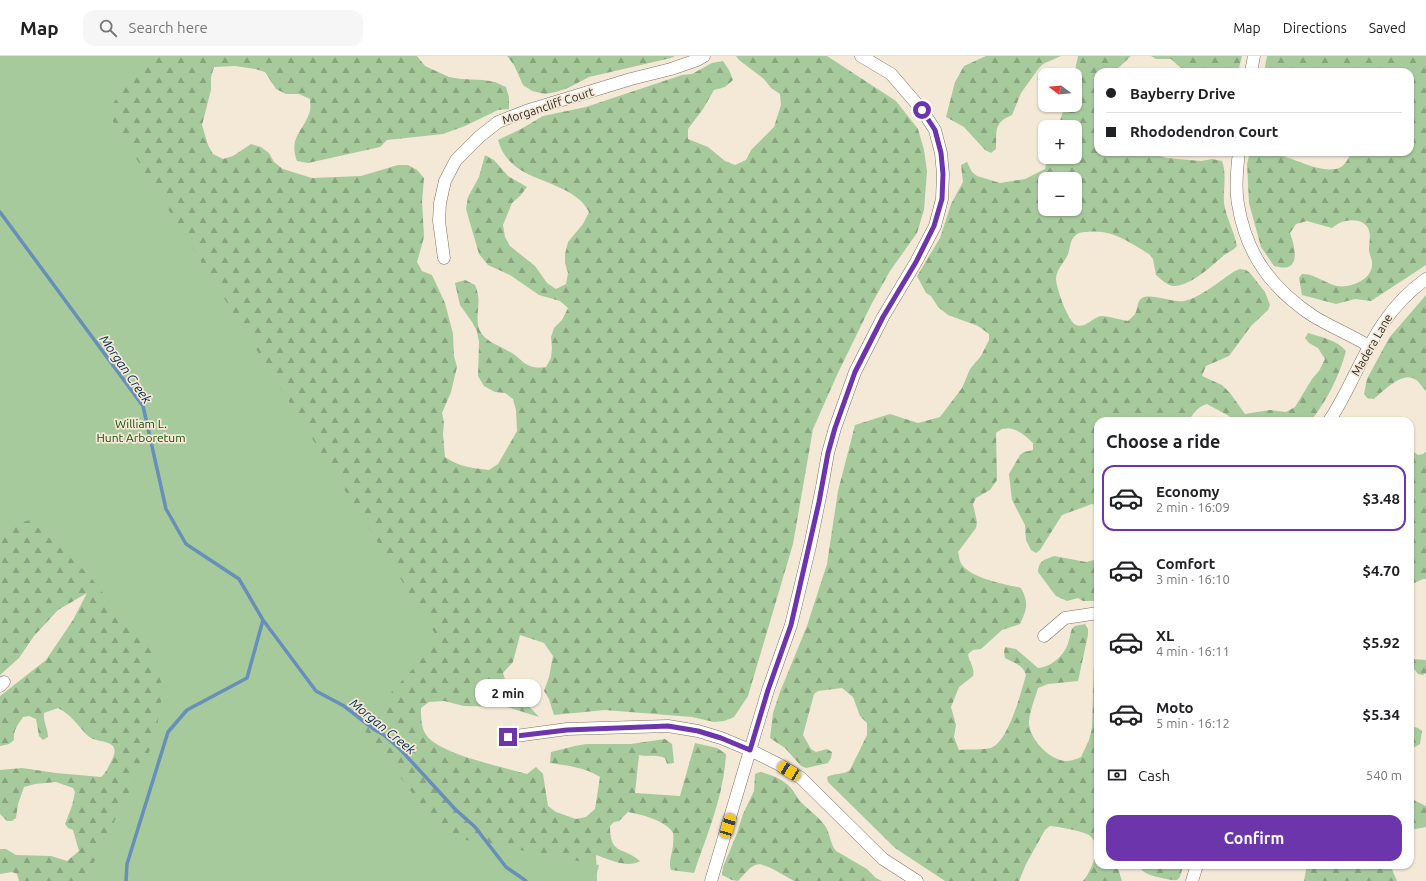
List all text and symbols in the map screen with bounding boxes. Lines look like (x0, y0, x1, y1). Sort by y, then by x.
search box (83, 10, 363, 46)
text: Map (20, 17, 59, 39)
icon: search (97, 17, 119, 39)
text: Search here (129, 19, 208, 36)
text: Map (1233, 20, 1261, 36)
text: Directions (1283, 20, 1347, 36)
text: Saved (1369, 20, 1406, 36)
north arrow (1038, 68, 1082, 112)
map controls (1038, 68, 1082, 216)
street label: Morgancliff Court (500, 84, 596, 127)
text: Bayberry Drive (1130, 85, 1235, 102)
route start (913, 101, 931, 119)
button: + (1038, 120, 1082, 164)
text: Rhododendron Court (1130, 123, 1278, 140)
button: − (1038, 172, 1082, 216)
street label: Madera Lane (1349, 311, 1395, 378)
water label: Morgan Creek (97, 332, 155, 406)
park label: William L. Hunt Arboretum (96, 417, 186, 444)
text: Choose a ride (1106, 431, 1220, 451)
icon: car (1108, 480, 1144, 516)
text: Economy (1156, 483, 1220, 500)
text: $3.48 (1362, 490, 1400, 507)
text: 2 min · 16:09 (1156, 500, 1230, 514)
icon: car (1108, 552, 1144, 588)
text: Comfort (1156, 555, 1215, 572)
text: $4.70 (1362, 562, 1400, 579)
text: 3 min · 16:10 (1156, 572, 1230, 586)
icon: car (1108, 624, 1144, 660)
text: XL (1156, 627, 1174, 644)
text: $5.92 (1362, 634, 1400, 651)
text: 4 min · 16:11 (1156, 644, 1230, 658)
callout: 2 min (475, 679, 541, 707)
text: 2 min (492, 686, 524, 700)
water label: Morgan Creek (347, 695, 419, 757)
icon: car (1108, 696, 1144, 732)
text: Moto (1156, 699, 1194, 716)
text: $5.34 (1362, 706, 1400, 723)
text: 5 min · 16:12 (1156, 716, 1230, 730)
route end (499, 728, 517, 746)
car (776, 760, 802, 782)
icon: cash (1106, 764, 1128, 786)
text: Cash (1138, 767, 1170, 784)
text: 540 m (1366, 768, 1402, 782)
car (719, 813, 737, 839)
button: Confirm (1106, 815, 1402, 861)

